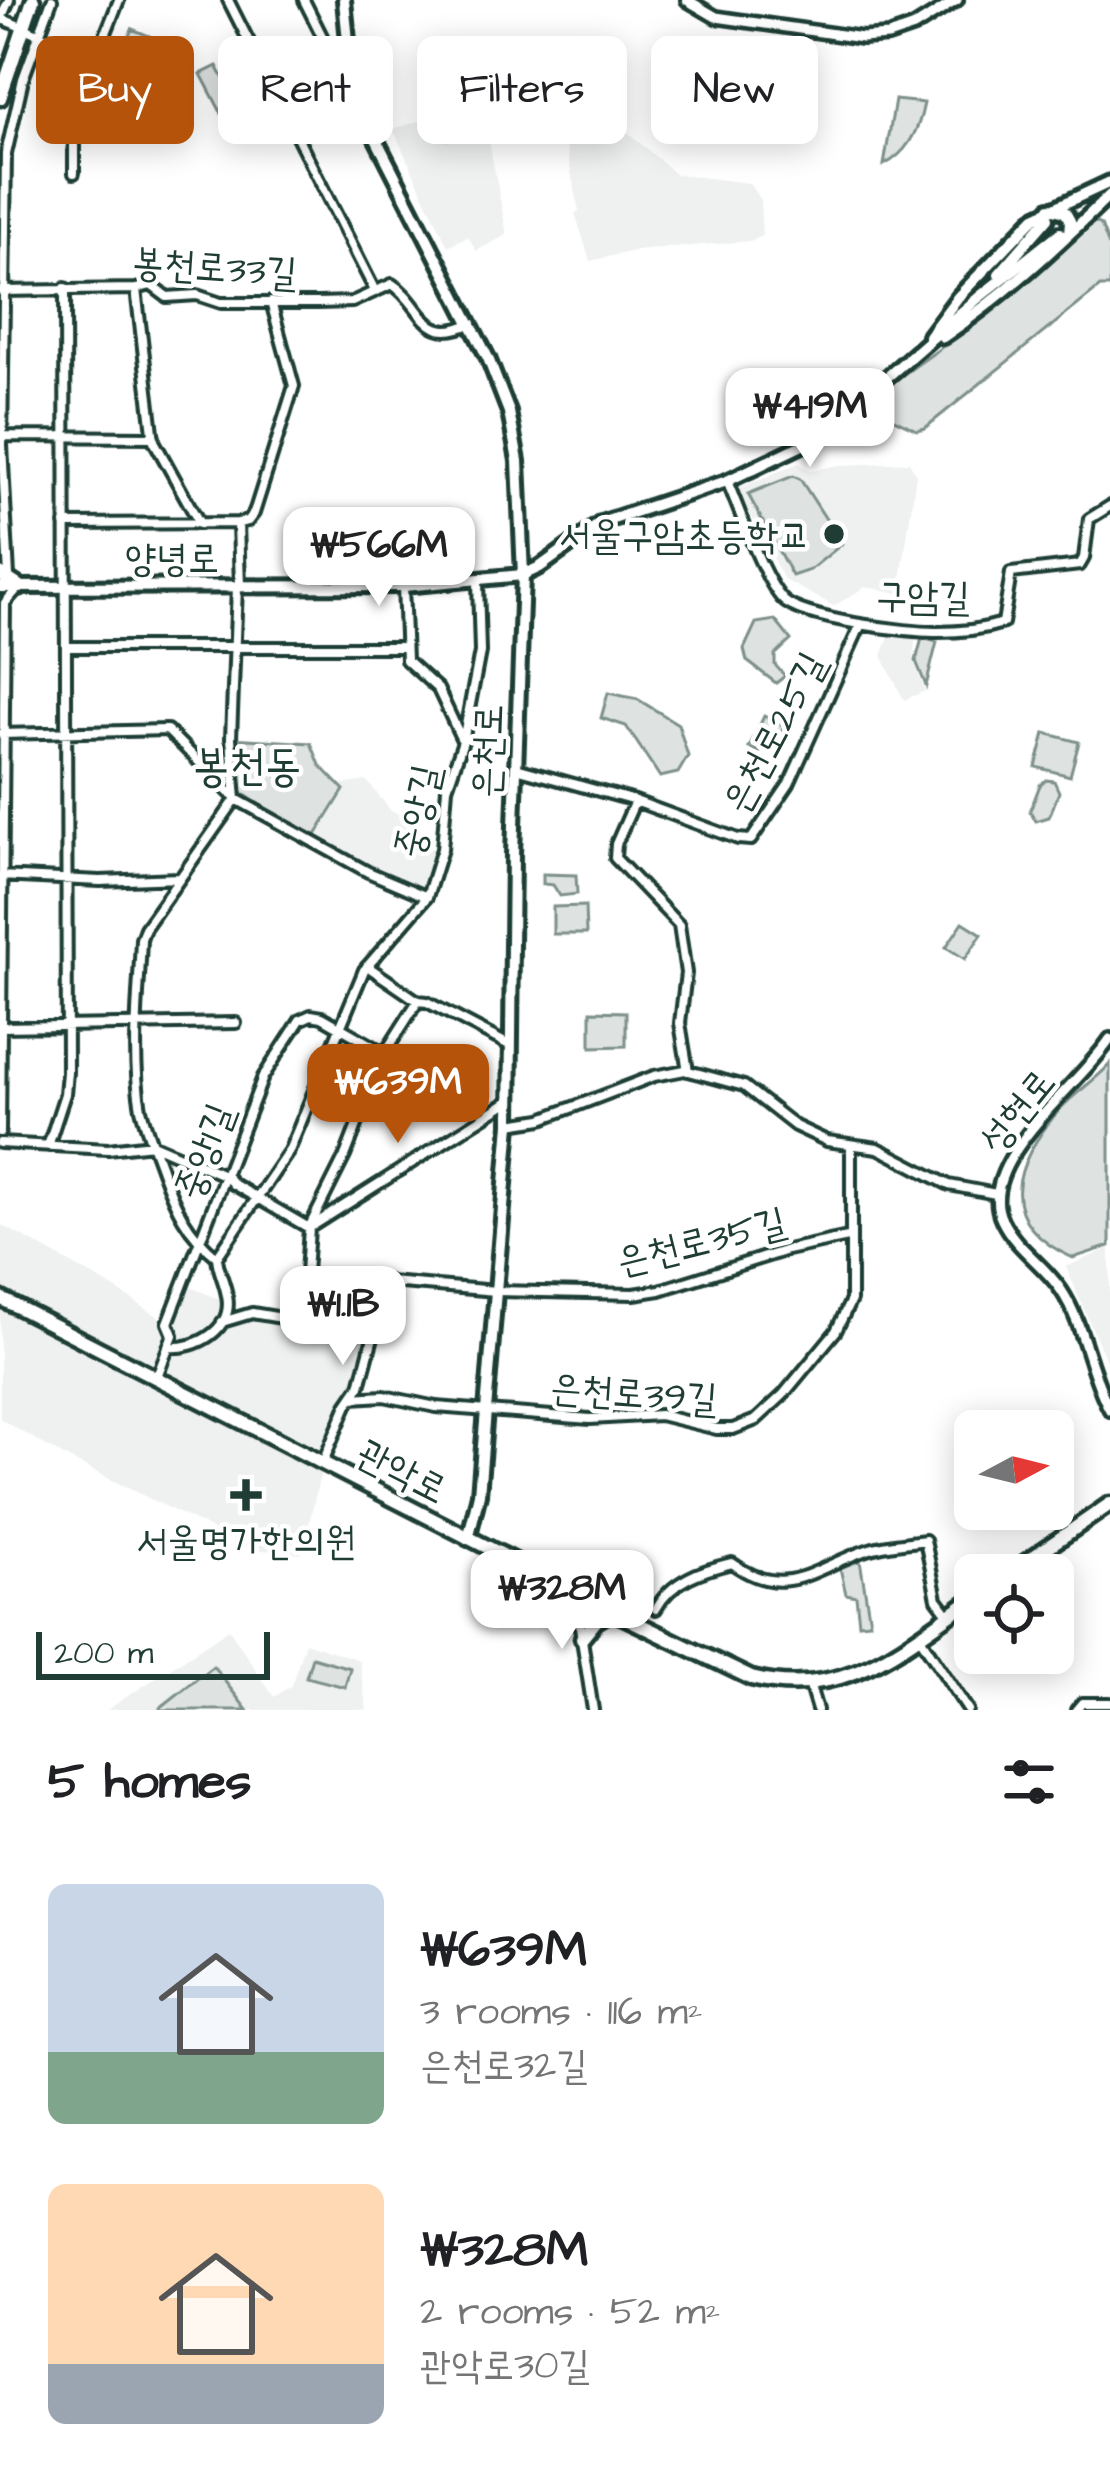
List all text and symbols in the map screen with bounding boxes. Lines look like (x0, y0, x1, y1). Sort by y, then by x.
chip: Buy (36, 36, 194, 144)
chip: Rent (218, 36, 393, 144)
chip: Filters (417, 36, 627, 144)
chip: New (651, 36, 818, 144)
street label: 봉천로33길 (130, 236, 299, 302)
pin: ₩419M (726, 368, 894, 470)
text: ₩419M (752, 380, 868, 434)
pin: ₩566M (295, 507, 463, 609)
place label: 서울구암초등학교 (559, 510, 810, 564)
text: ₩566M (310, 519, 448, 573)
marker: 서울구암초등학교 (821, 521, 847, 547)
street label: 양녕로 (125, 533, 219, 587)
street label: 구암길 (875, 570, 970, 626)
street label: 은천로25길 (711, 643, 841, 824)
street label: 은천로 (460, 703, 518, 799)
district label: 봉천동 (193, 736, 301, 798)
street label: 중앙길 (383, 760, 455, 863)
pin: ₩639M (314, 1044, 482, 1146)
text: ₩639M (334, 1056, 462, 1110)
street label: 성현로 (968, 1058, 1069, 1165)
street label: 중앙1길 (163, 1096, 249, 1208)
street label: 은천로35길 (611, 1196, 792, 1290)
pin: ₩1.1B (259, 1266, 427, 1368)
text: ₩1.1B (307, 1278, 379, 1332)
street label: 은천로39길 (548, 1362, 719, 1428)
north arrow (954, 1410, 1074, 1530)
map controls (954, 1410, 1074, 1674)
street label: 관악로 (347, 1427, 456, 1518)
marker: 서울명가한의원 (230, 1479, 262, 1511)
place label: 서울명가한의원 (136, 1516, 356, 1570)
pin: ₩328M (478, 1550, 646, 1652)
button: locate (954, 1554, 1074, 1674)
text: ₩328M (498, 1562, 626, 1616)
scale bar (36, 1626, 270, 1679)
text: 200 m (54, 1630, 153, 1676)
text: 5 homes (48, 1747, 251, 1818)
icon: filters (996, 1749, 1062, 1815)
text: ₩639M (420, 1915, 587, 1986)
icon: home (144, 1932, 288, 2076)
text: 3 rooms · 116 m² (420, 1986, 703, 2040)
text: 은천로32길 (420, 2040, 588, 2094)
text: ₩328M (420, 2215, 588, 2286)
icon: home (144, 2232, 288, 2376)
text: 2 rooms · 52 m² (420, 2286, 721, 2340)
text: 관악로30길 (420, 2340, 590, 2394)

